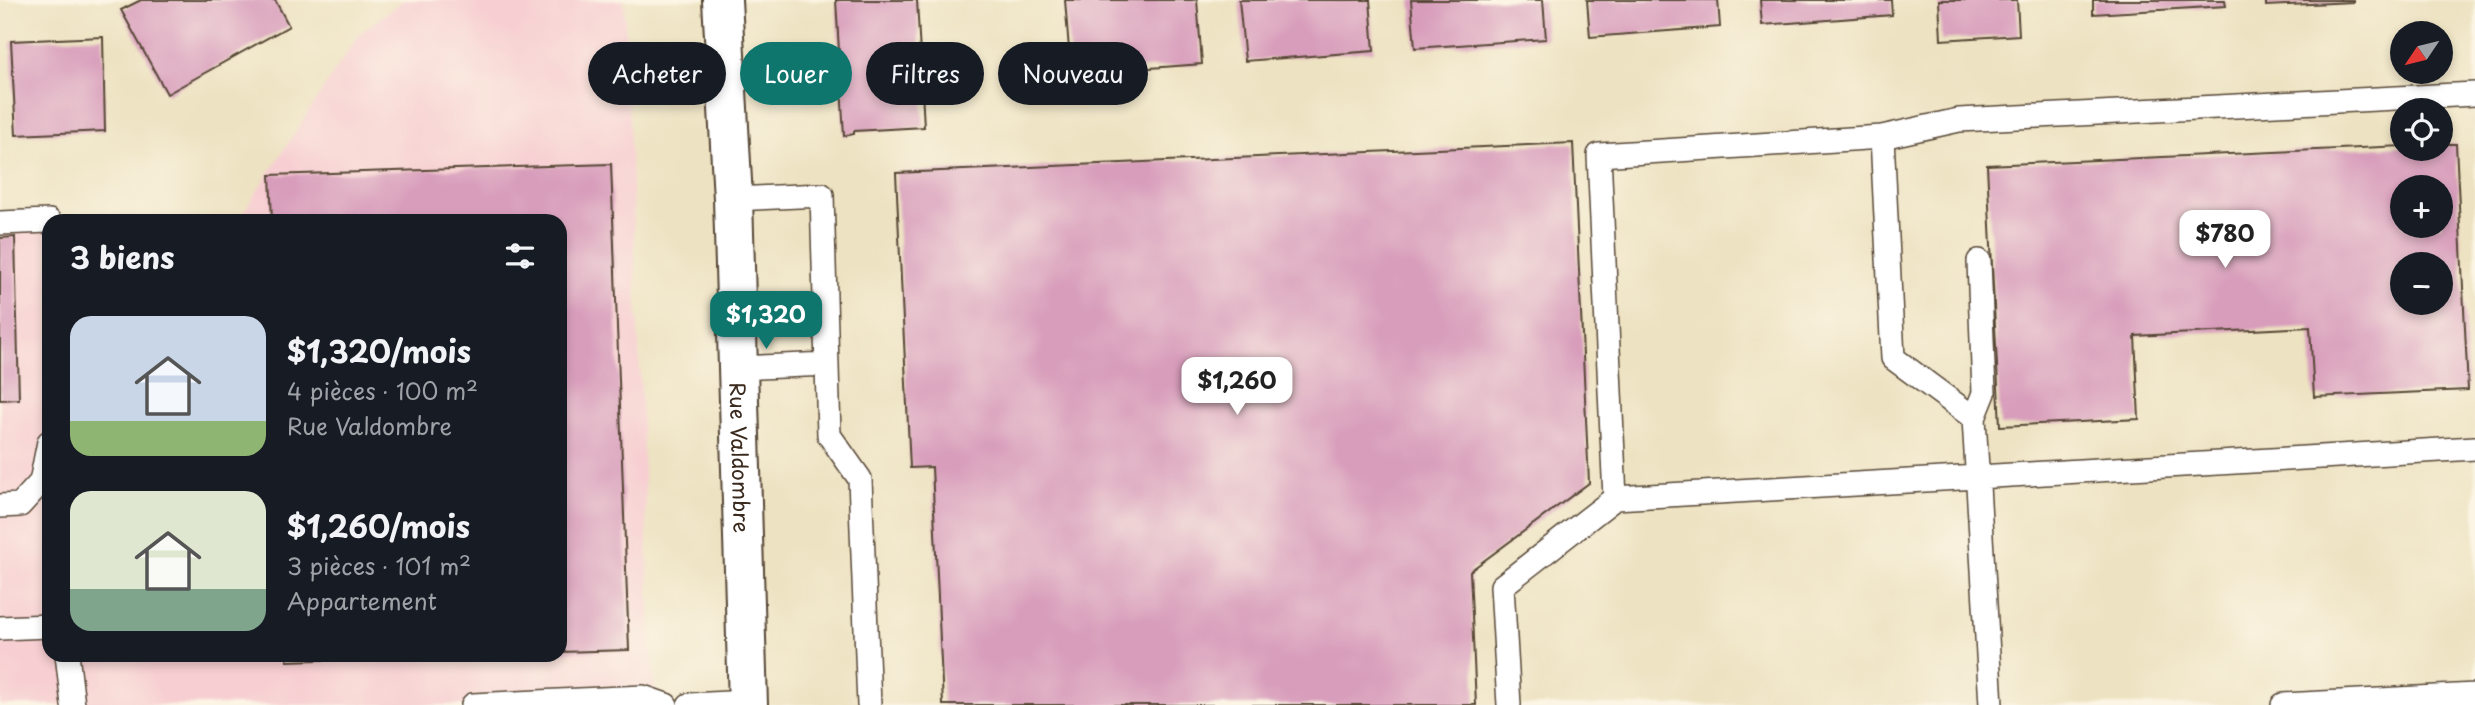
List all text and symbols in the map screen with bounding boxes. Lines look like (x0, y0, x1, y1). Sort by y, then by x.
north arrow (2390, 21, 2454, 84)
map controls (2390, 21, 2453, 315)
chip: Acheter (588, 42, 726, 105)
chip: Louer (740, 42, 852, 105)
chip: Filtres (866, 42, 984, 105)
chip: Nouveau (998, 42, 1148, 105)
button: locate (2390, 98, 2453, 161)
button: + (2390, 175, 2453, 238)
pin: $780 (2184, 210, 2266, 270)
text: $780 (2195, 215, 2255, 250)
text: 3 biens (70, 234, 175, 279)
icon: filters (501, 237, 539, 275)
button: − (2390, 252, 2453, 315)
pin: $1,320 (709, 292, 823, 351)
text: $1,320 (726, 296, 806, 331)
text: $1,320/mois (287, 328, 471, 373)
icon: home (126, 344, 210, 428)
pin: $1,260 (1180, 358, 1294, 417)
text: $1,260 (1197, 362, 1277, 397)
text: 4 pièces · 100 m² (287, 373, 478, 408)
street label: Rue Valdombre (722, 382, 759, 533)
text: Rue Valdombre (287, 408, 452, 443)
text: $1,260/mois (287, 503, 470, 548)
icon: home (126, 519, 210, 603)
text: 3 pièces · 101 m² (287, 548, 471, 583)
text: Appartement (287, 583, 437, 618)

